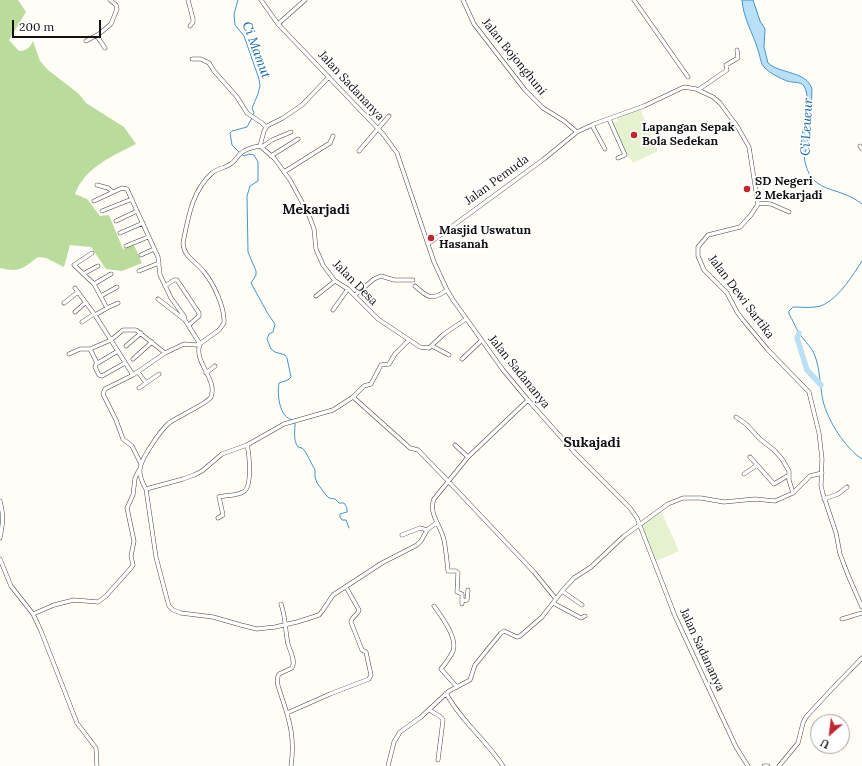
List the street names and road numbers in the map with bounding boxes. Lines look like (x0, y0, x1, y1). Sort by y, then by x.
street label: Jalan Bojonghuni (479, 16, 549, 98)
street label: Jalan Sadananya (315, 48, 387, 124)
street label: Jalan Pemuda (462, 152, 532, 208)
street label: Jalan Dewi Sartika (705, 252, 777, 342)
street label: Jalan Desa (330, 258, 380, 308)
street label: Jalan Sadananya (485, 333, 553, 411)
street label: Jalan Sadananya (676, 606, 728, 694)

